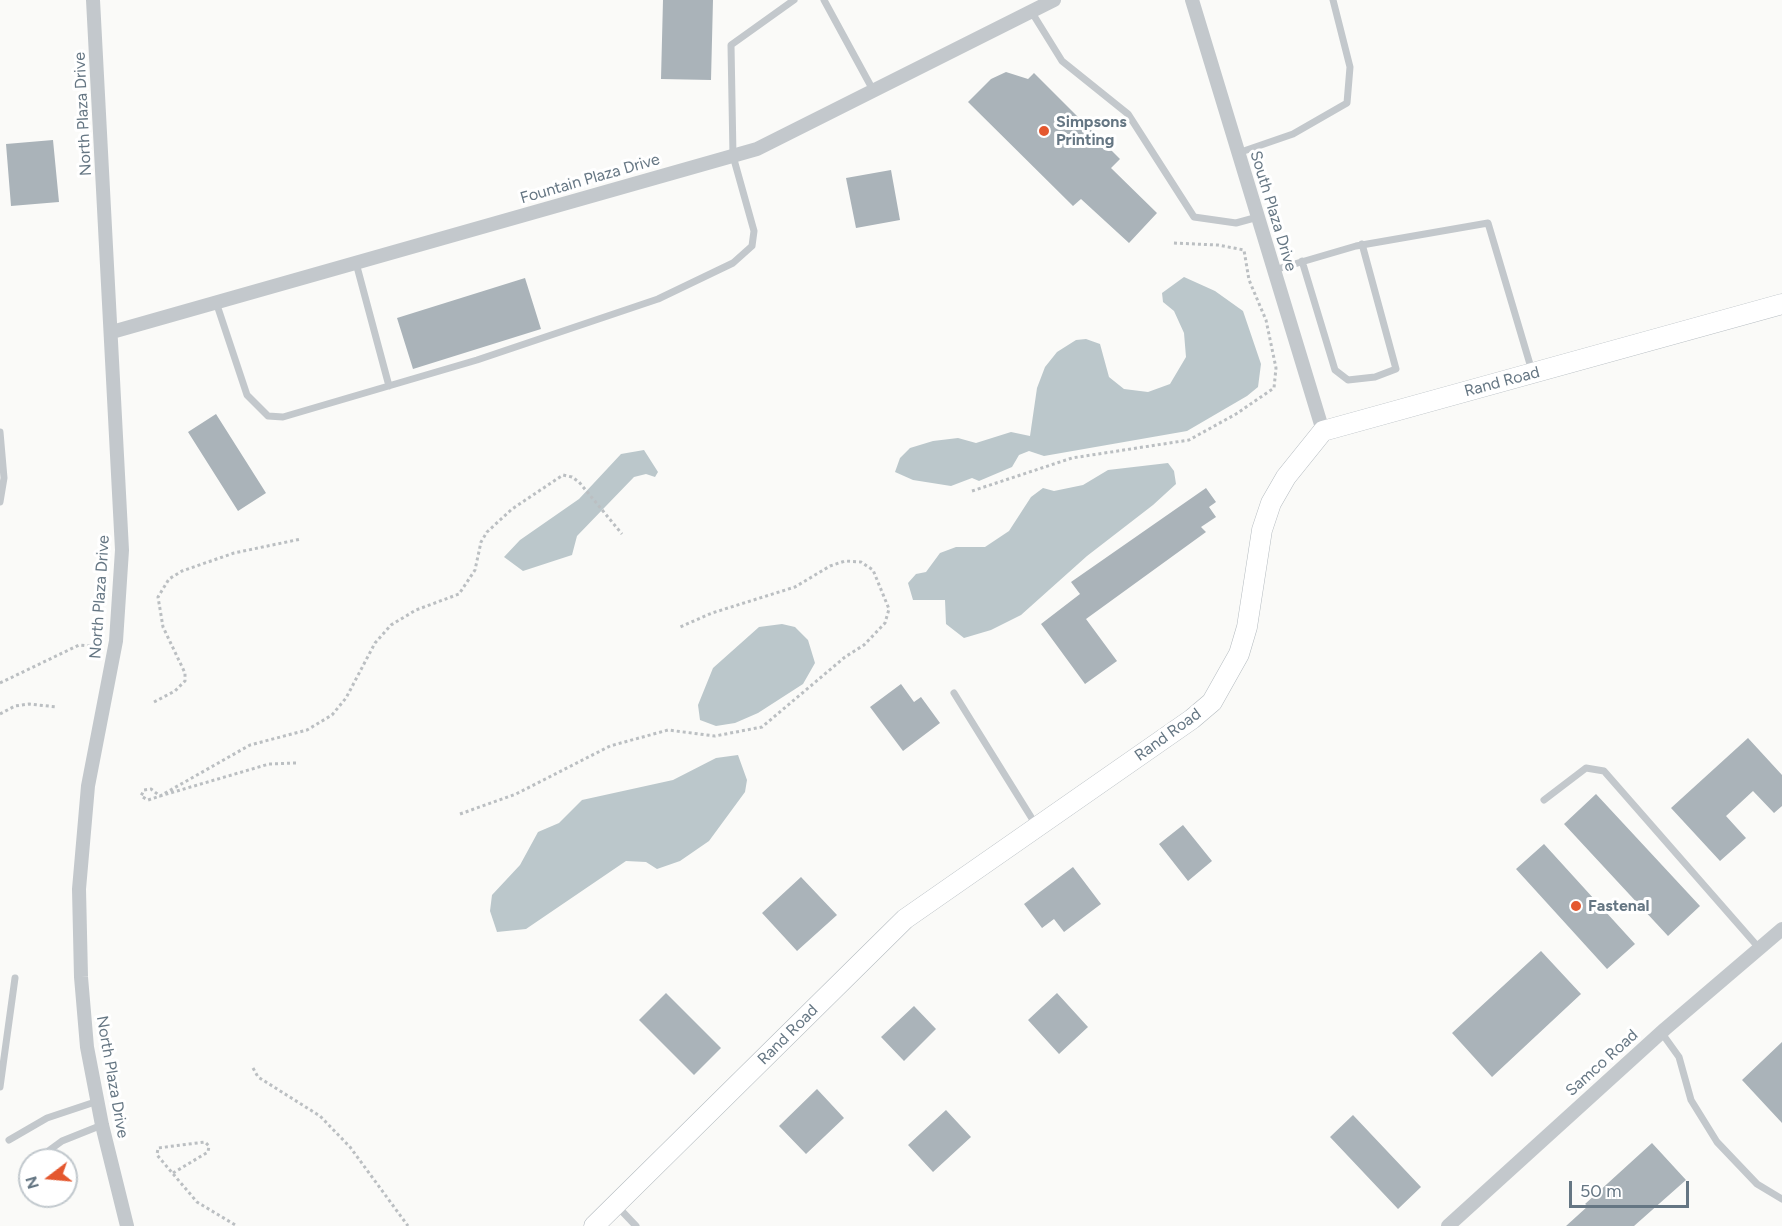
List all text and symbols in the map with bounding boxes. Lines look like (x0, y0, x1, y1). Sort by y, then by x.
street label: North Plaza Drive (70, 52, 96, 176)
place label: Simpsons Printing (1056, 112, 1127, 150)
marker: Simpsons Printing (1037, 124, 1051, 138)
street label: South Plaza Drive (1246, 148, 1300, 274)
street label: Fountain Plaza Drive (518, 150, 662, 208)
street label: Rand Road (1462, 363, 1542, 401)
street label: North Plaza Drive (86, 535, 114, 659)
street label: Rand Road (1131, 705, 1205, 765)
place label: Fastenal (1588, 896, 1649, 916)
marker: Fastenal (1569, 899, 1583, 913)
street label: Rand Road (754, 1001, 822, 1069)
street label: North Plaza Drive (92, 1014, 132, 1140)
street label: Samco Road (1562, 1026, 1642, 1100)
north arrow (18, 1148, 78, 1208)
scale bar (1572, 1169, 1692, 1207)
text: N (21, 1174, 43, 1191)
text: 50 m (1580, 1180, 1622, 1202)

